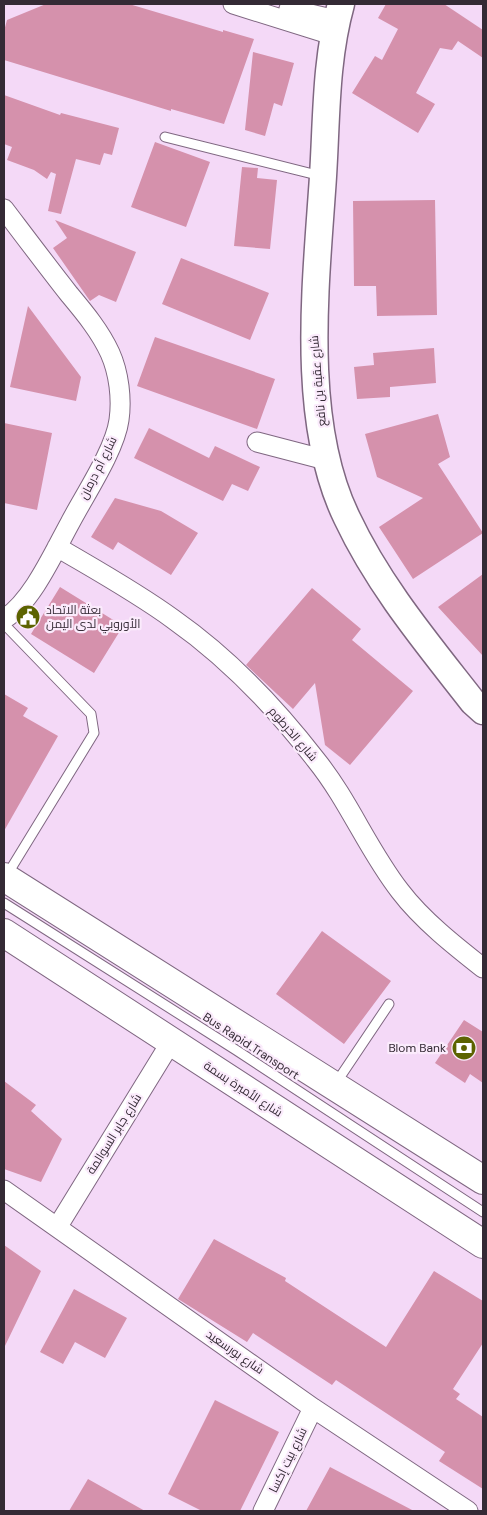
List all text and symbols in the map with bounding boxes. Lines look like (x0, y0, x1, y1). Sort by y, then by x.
street label: شارع عقبة بن نافع (306, 335, 330, 427)
street label: شارع أم درمان (75, 434, 121, 502)
place label: بعثة الاتحاد الأوروبي لدى اليمن (46, 602, 140, 634)
public building icon: بعثة الاتحاد الأوروبي لدى اليمن (15, 604, 41, 630)
street label: شارع الخرطوم (265, 703, 321, 765)
street label: Bus Rapid Transport (200, 1009, 302, 1083)
bank icon: Blom Bank (451, 1035, 477, 1061)
place label: Blom Bank (388, 1040, 446, 1056)
street label: شارع الأميرة بسمة (200, 1058, 286, 1121)
street label: شارع جابر السوالمة (83, 1091, 145, 1177)
street label: شارع بورسعيد (203, 1326, 267, 1378)
street label: شارع بيت إكسا (265, 1425, 311, 1495)

